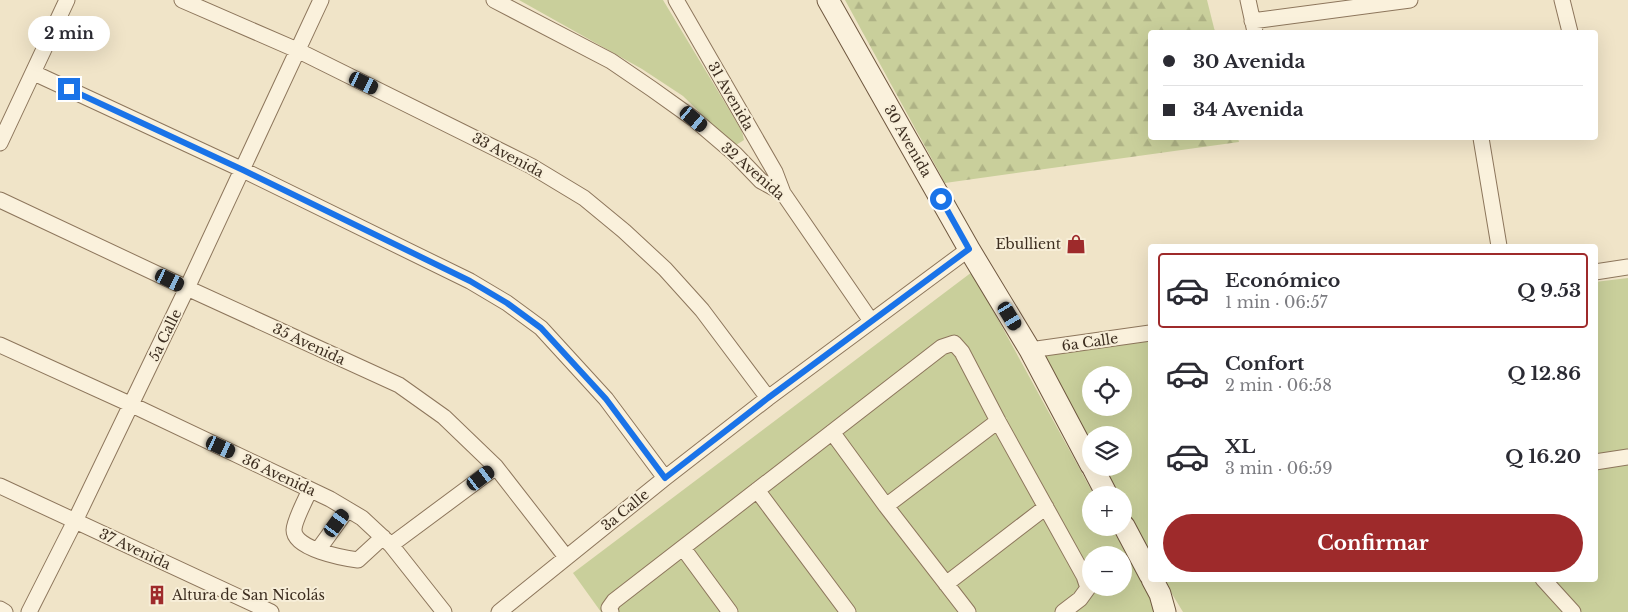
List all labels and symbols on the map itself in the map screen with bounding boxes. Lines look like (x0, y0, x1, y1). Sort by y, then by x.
callout: 2 min (28, 17, 110, 52)
street label: 31 Avenida (704, 58, 758, 134)
car (347, 70, 380, 96)
route end (58, 78, 80, 100)
street label: 30 Avenida (880, 102, 936, 180)
car (677, 104, 710, 134)
street label: 33 Avenida (469, 129, 547, 182)
street label: 32 Avenida (717, 138, 789, 204)
route start (930, 188, 952, 210)
shop icon: Ebullient (1065, 233, 1087, 255)
place label: Ebullient (995, 235, 1062, 253)
car (153, 267, 186, 293)
car (995, 299, 1024, 333)
street label: 5a Calle (145, 306, 185, 364)
street label: 35 Avenida (270, 319, 348, 369)
street label: 6a Calle (1061, 329, 1119, 355)
car (204, 434, 237, 460)
street label: 36 Avenida (239, 450, 319, 500)
car (464, 463, 497, 493)
street label: 3a Calle (597, 485, 653, 535)
car (322, 506, 351, 540)
street label: 37 Avenida (96, 525, 174, 574)
building icon: Altura de San Nicolás (146, 584, 168, 606)
place label: Altura de San Nicolás (171, 586, 325, 604)

